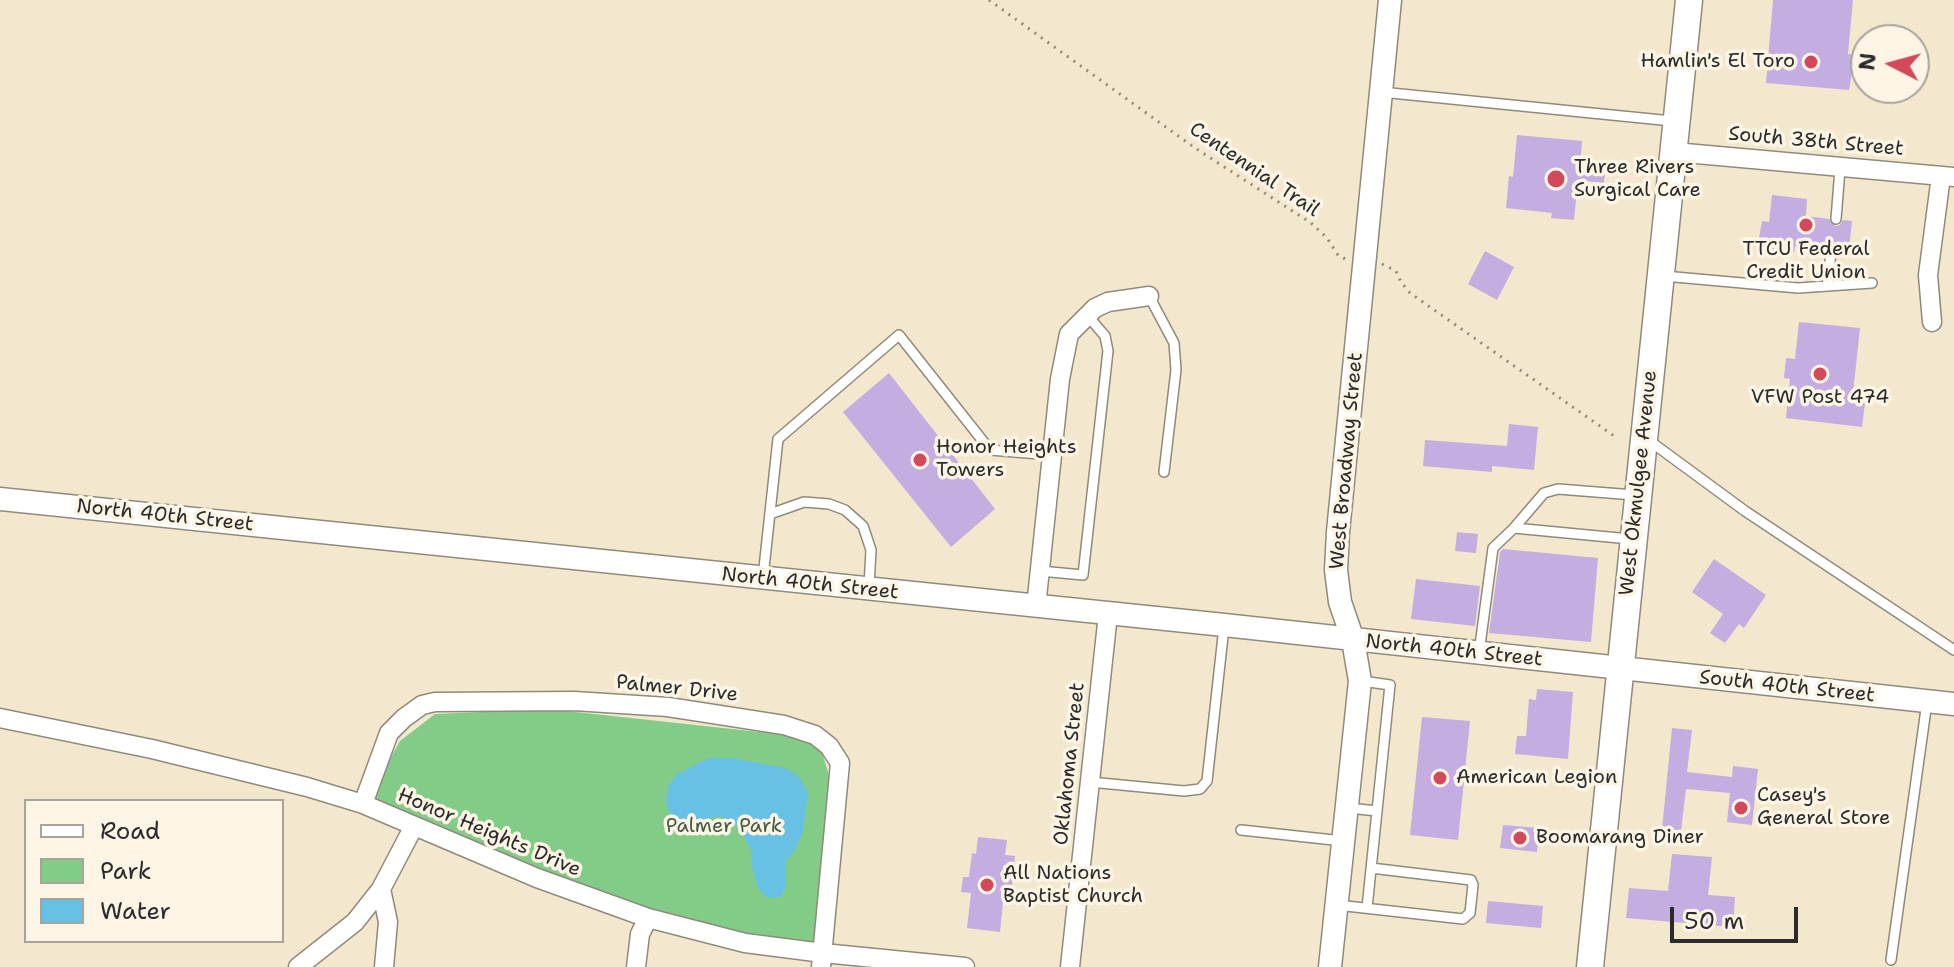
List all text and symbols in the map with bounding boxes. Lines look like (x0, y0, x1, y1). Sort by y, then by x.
north arrow (1850, 24, 1930, 104)
place label: Hamlin's El Toro (1640, 50, 1795, 74)
text: N (1852, 51, 1883, 72)
marker: Hamlin's El Toro (1802, 53, 1820, 71)
street label: Centennial Trail (1184, 118, 1324, 222)
street label: South 38th Street (1727, 122, 1905, 162)
place label: Three Rivers Surgical Care (1574, 156, 1701, 203)
marker: Three Rivers Surgical Care (1545, 168, 1567, 190)
marker: TTCU Federal Credit Union (1797, 216, 1815, 234)
place label: TTCU Federal Credit Union (1742, 238, 1870, 285)
street label: West Broadway Street (1326, 351, 1368, 571)
marker: VFW Post 474 (1811, 365, 1829, 383)
street label: West Okmulgee Avenue (1615, 369, 1663, 597)
place label: VFW Post 474 (1751, 386, 1889, 410)
place label: Honor Heights Towers (936, 436, 1077, 483)
marker: Honor Heights Towers (911, 451, 929, 469)
street label: North 40th Street (75, 495, 255, 537)
street label: North 40th Street (720, 563, 900, 605)
street label: North 40th Street (1364, 630, 1544, 672)
street label: South 40th Street (1698, 666, 1876, 708)
street label: Palmer Drive (615, 671, 739, 707)
street label: Oklahoma Street (1050, 682, 1090, 846)
place label: American Legion (1456, 766, 1617, 790)
marker: American Legion (1431, 769, 1449, 787)
street label: Honor Heights Drive (394, 784, 584, 882)
place label: Casey's General Store (1757, 784, 1890, 831)
legend (24, 799, 284, 943)
marker: Casey's General Store (1732, 799, 1750, 817)
text: Road (100, 815, 160, 847)
park label: Palmer Park (666, 815, 782, 839)
place label: Boomarang Diner (1536, 826, 1704, 850)
marker: Boomarang Diner (1511, 829, 1529, 847)
text: Park (100, 855, 152, 887)
place label: All Nations Baptist Church (1003, 862, 1143, 909)
marker: All Nations Baptist Church (978, 876, 996, 894)
scale bar (1674, 891, 1802, 941)
text: Water (100, 895, 171, 927)
text: 50 m (1684, 905, 1744, 937)

